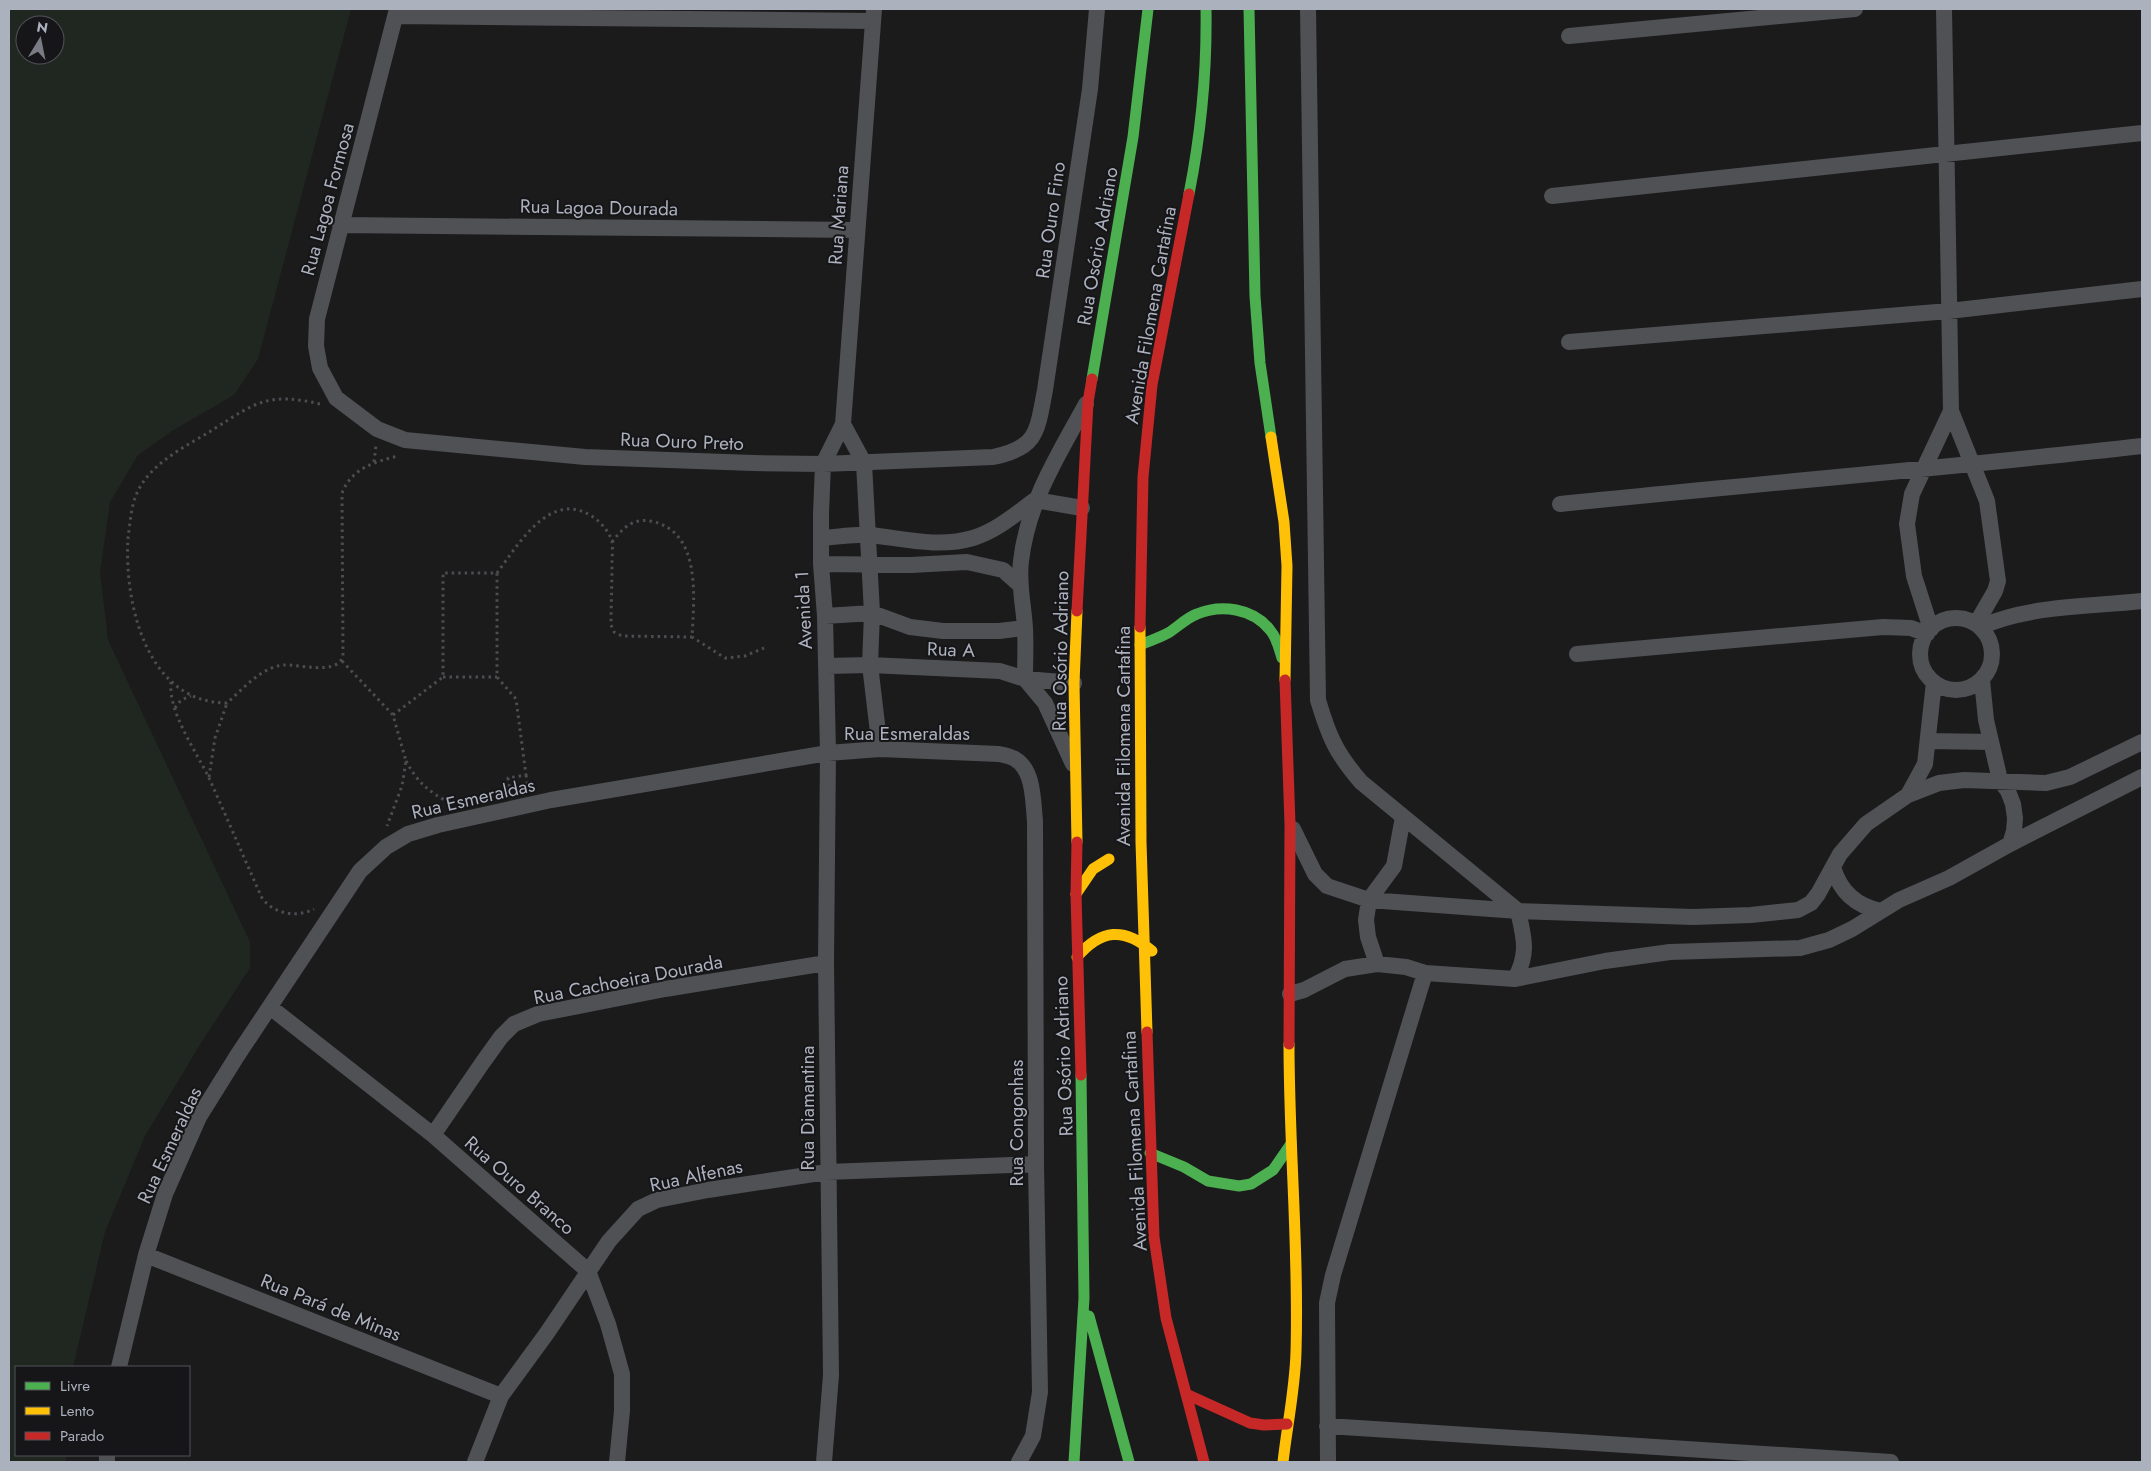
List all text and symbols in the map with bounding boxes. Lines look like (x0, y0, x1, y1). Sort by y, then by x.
north arrow (15, 15, 65, 65)
text: N (35, 16, 49, 38)
street label: Rua Lagoa Formosa (294, 120, 361, 278)
street label: Rua Ouro Fino (1029, 160, 1072, 280)
street label: Rua Mariana (822, 164, 855, 266)
street label: Rua Osório Adriano (1070, 165, 1125, 327)
street label: Rua Lagoa Dourada (520, 193, 678, 222)
street label: Avenida Filomena Cartafina (1118, 204, 1183, 426)
street label: Rua Ouro Preto (620, 426, 744, 457)
street label: Avenida 1 (788, 570, 819, 650)
street label: Rua Osório Adriano (1046, 571, 1075, 731)
street label: Avenida Filomena Cartafina (1110, 626, 1137, 846)
street label: Rua A (927, 635, 976, 664)
street label: Rua Esmeraldas (844, 720, 970, 747)
street label: Rua Esmeraldas (409, 771, 538, 826)
street label: Rua Cachoeira Dourada (531, 948, 725, 1011)
street label: Rua Osório Adriano (1047, 975, 1080, 1137)
street label: Avenida Filomena Cartafina (1115, 1030, 1154, 1252)
street label: Rua Diamantina (794, 1045, 821, 1171)
street label: Rua Congonhas (1003, 1059, 1030, 1186)
street label: Rua Esmeraldas (131, 1082, 208, 1208)
street label: Rua Ouro Branco (459, 1130, 581, 1241)
street label: Rua Alfenas (647, 1152, 745, 1199)
street label: Rua Pará de Minas (257, 1267, 405, 1348)
legend (15, 1366, 190, 1456)
text: Livre (60, 1375, 90, 1397)
text: Lento (60, 1400, 94, 1422)
text: Parado (60, 1425, 104, 1447)

